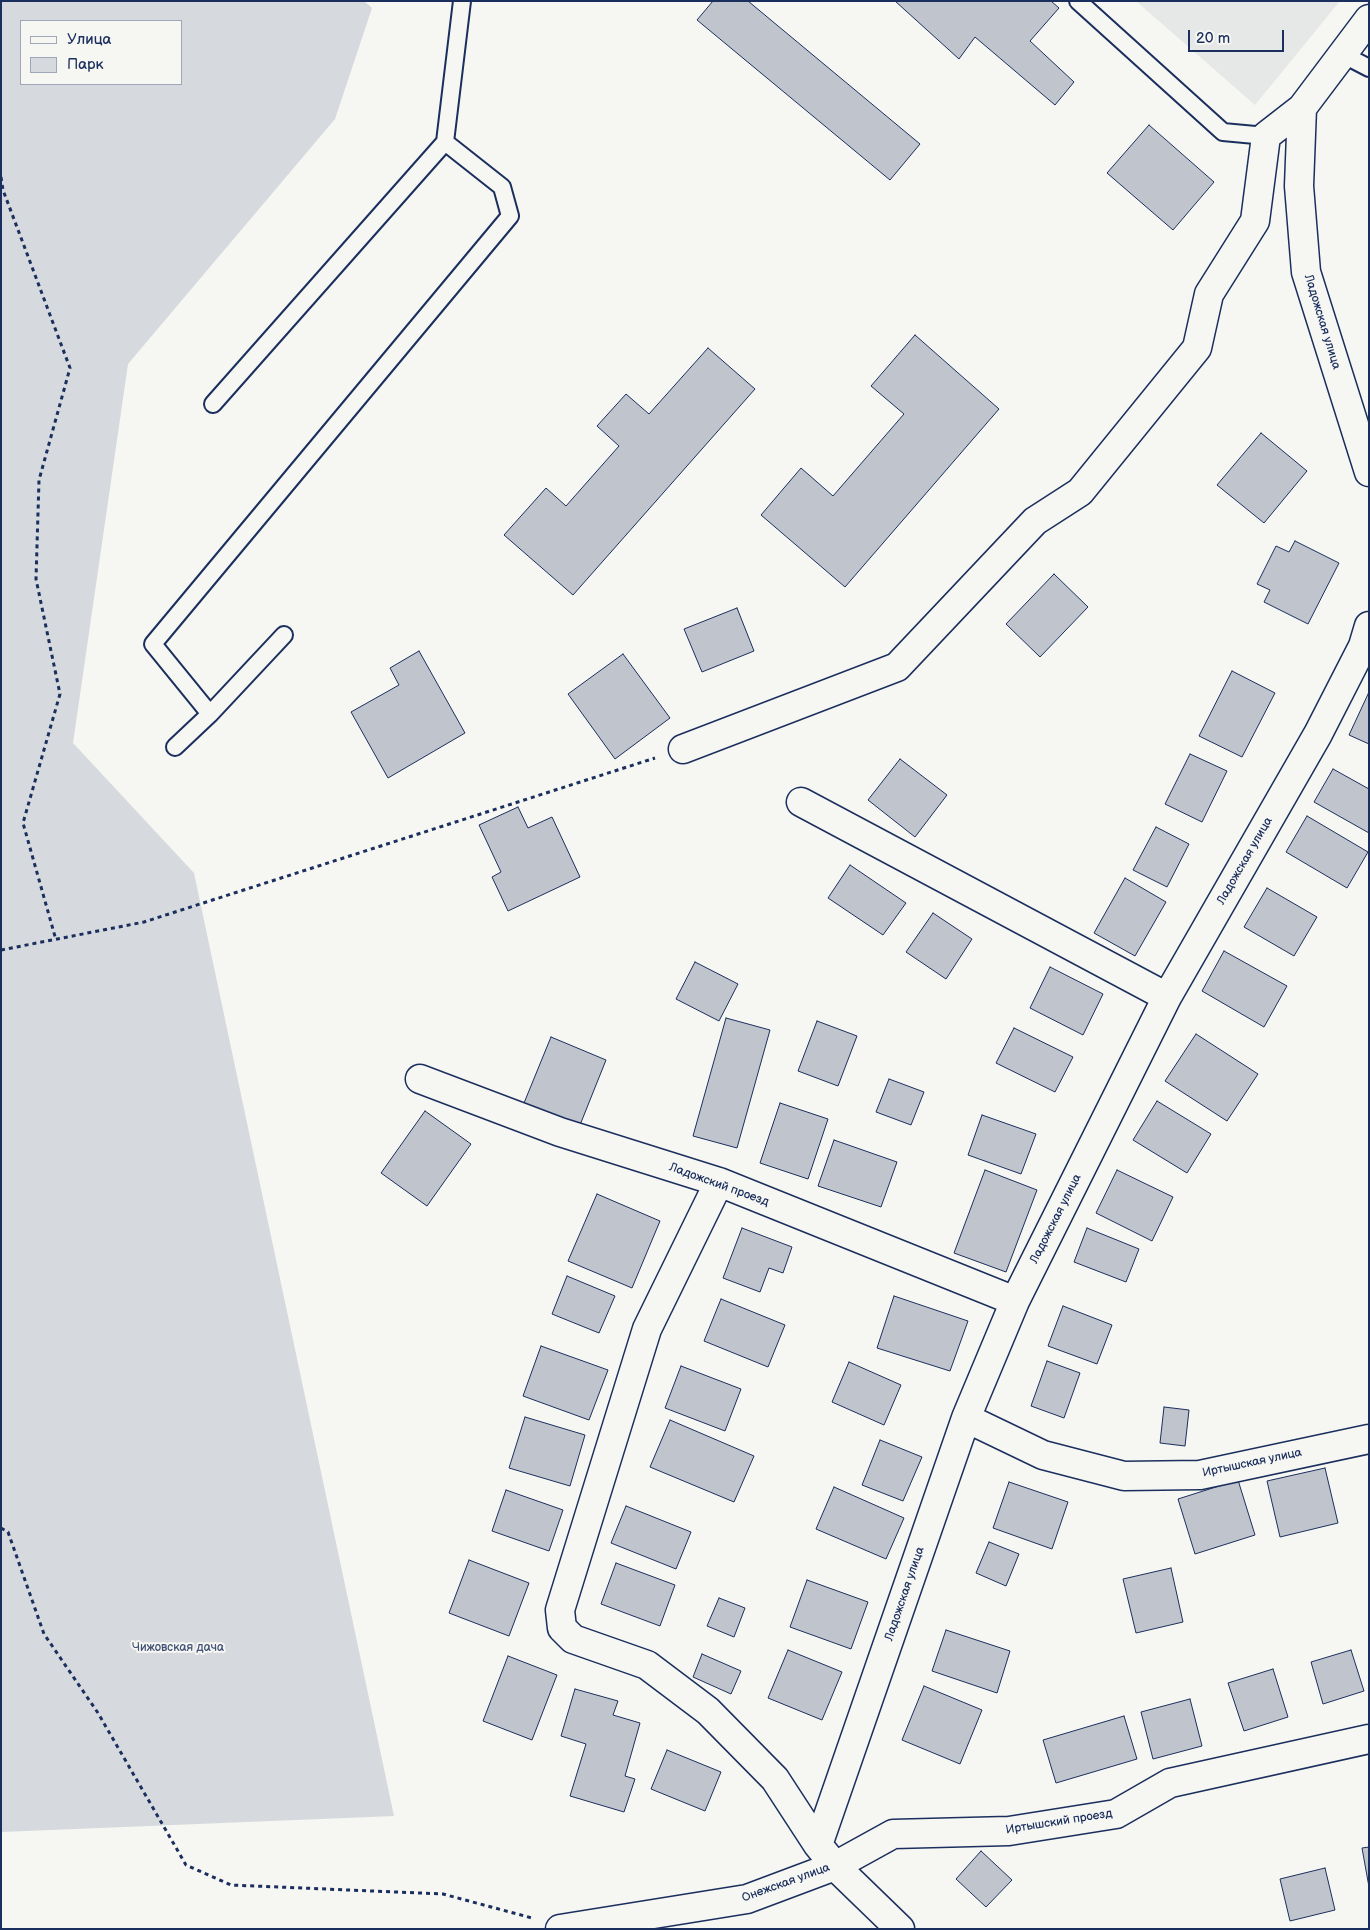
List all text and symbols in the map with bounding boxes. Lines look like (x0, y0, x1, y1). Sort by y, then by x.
legend (20, 20, 182, 85)
scale bar (1190, 20, 1286, 52)
text: 20 m (1196, 29, 1230, 48)
text: Улица (67, 30, 111, 49)
text: Парк (67, 55, 104, 74)
street label: Ладожская улица (1301, 273, 1343, 371)
street label: Ладожская улица (1214, 815, 1276, 907)
street label: Ладожский проезд (667, 1160, 771, 1210)
street label: Ладожская улица (1027, 1172, 1085, 1266)
street label: Иртышская улица (1201, 1445, 1303, 1481)
street label: Ладожская улица (882, 1545, 928, 1643)
park label: Чижовская дача (132, 1641, 224, 1655)
street label: Иртышский проезд (1005, 1806, 1113, 1838)
street label: Онежская улица (740, 1860, 832, 1906)

